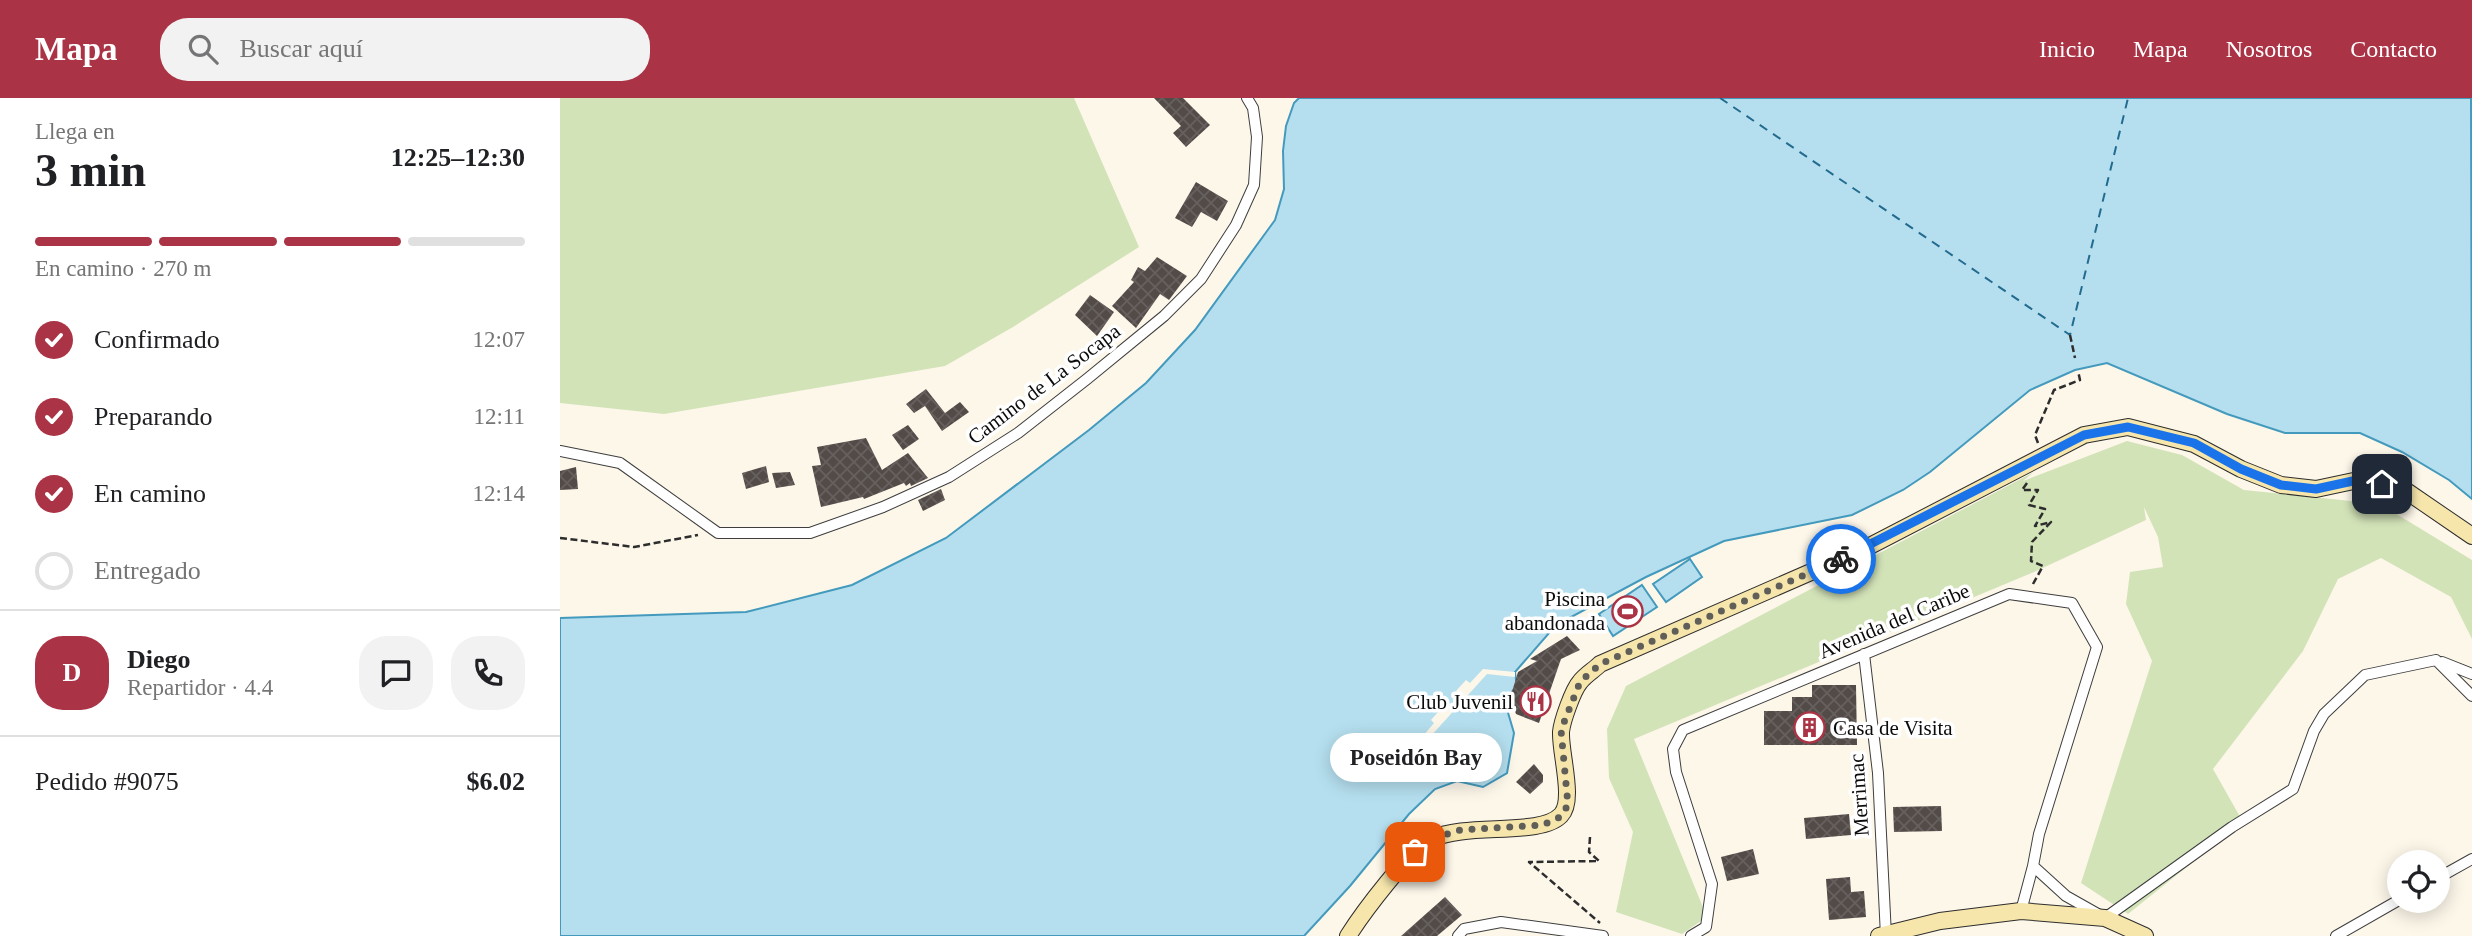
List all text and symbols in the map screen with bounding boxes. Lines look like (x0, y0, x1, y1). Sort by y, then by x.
search box (160, 18, 650, 81)
icon: search (184, 30, 222, 68)
text: Mapa (35, 31, 118, 67)
text: Buscar aquí (240, 34, 363, 63)
text: Inicio (2039, 36, 2095, 62)
text: Mapa (2133, 36, 2188, 62)
text: Nosotros (2226, 36, 2312, 62)
text: Contacto (2350, 36, 2437, 62)
text: Llega en (35, 119, 115, 144)
text: 12:25–12:30 (391, 143, 525, 172)
text: 3 min (35, 145, 146, 196)
text: En camino · 270 m (35, 256, 211, 281)
street label: Camino de La Socapa (963, 318, 1126, 449)
icon: check (35, 321, 73, 359)
text: Confirmado (94, 325, 220, 354)
text: 12:07 (473, 327, 525, 352)
icon: check (35, 398, 73, 436)
text: Preparando (94, 402, 212, 431)
text: 12:11 (473, 404, 525, 429)
pin (2352, 454, 2412, 514)
icon: home (2363, 465, 2401, 503)
icon: check (35, 475, 73, 513)
text: En camino (94, 479, 206, 508)
text: 12:14 (473, 481, 525, 506)
courier (1806, 524, 1876, 594)
icon: bike (1822, 540, 1860, 578)
text: Entregado (94, 556, 201, 585)
street label: Avenida del Caribe (1815, 578, 1973, 664)
place label: Piscina abandonada (1505, 587, 1606, 635)
sports icon: Piscina abandonada (1611, 594, 1645, 628)
button: chat (359, 636, 433, 710)
button: phone (451, 636, 525, 710)
text: Diego (127, 645, 191, 674)
text: D (63, 658, 81, 687)
text: Repartidor · 4.4 (127, 675, 273, 700)
restaurant icon: Club Juvenil (1519, 685, 1553, 719)
place label: Club Juvenil (1406, 690, 1513, 714)
building icon: Casa de Visita (1793, 711, 1827, 745)
place label: Casa de Visita (1833, 716, 1953, 740)
callout: Poseidón Bay (1329, 733, 1501, 782)
text: Poseidón Bay (1350, 745, 1482, 770)
street label: Merrimac (1844, 753, 1874, 837)
text: Pedido #9075 (35, 767, 179, 796)
text: $6.02 (467, 767, 525, 796)
pin (1385, 822, 1445, 882)
icon: bag (1396, 833, 1434, 871)
map controls (2387, 850, 2450, 913)
button: locate (2387, 850, 2450, 913)

